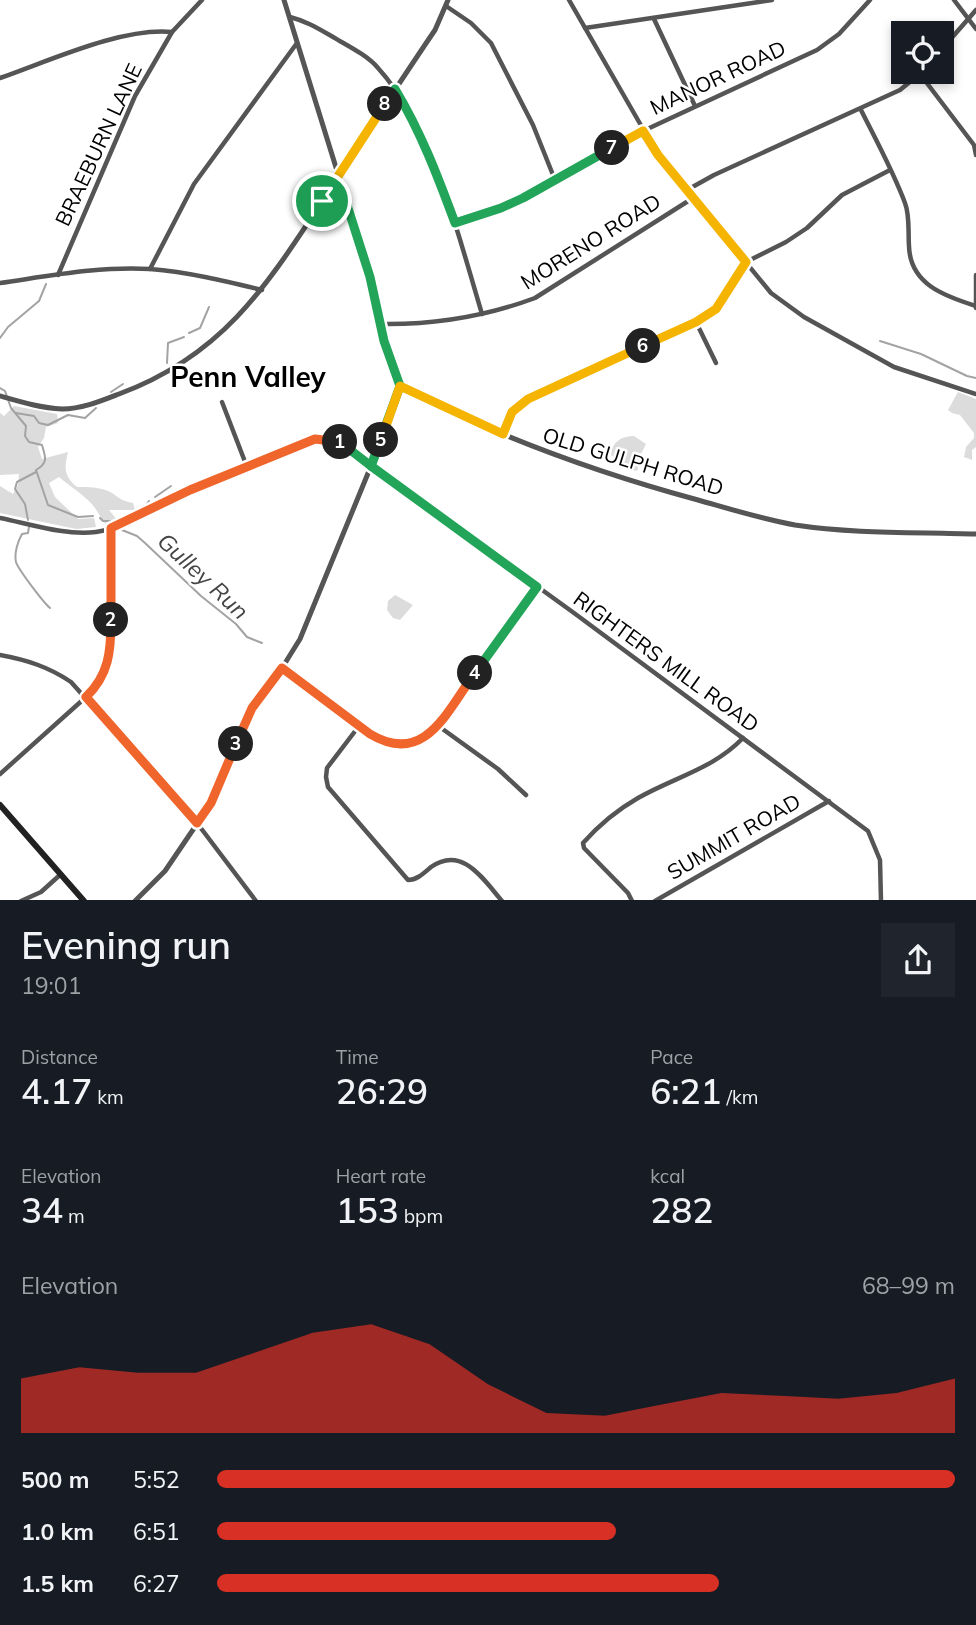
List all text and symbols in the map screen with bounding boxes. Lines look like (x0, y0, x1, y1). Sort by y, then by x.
map controls (891, 21, 954, 84)
button: locate (891, 21, 954, 84)
street label: MANOR ROAD (646, 34, 790, 120)
street label: BRAEBURN LANE (49, 59, 147, 230)
pin: 8 (368, 86, 402, 122)
text: 8 (379, 91, 390, 115)
pin: 7 (594, 130, 630, 166)
text: 7 (606, 135, 617, 159)
pin (292, 171, 352, 231)
icon: arrive (303, 182, 341, 220)
street label: MORENO ROAD (516, 188, 665, 295)
pin: 6 (626, 328, 660, 364)
text: 6 (637, 333, 648, 357)
district label: Penn Valley (170, 359, 327, 394)
street label: OLD GULPH ROAD (540, 421, 727, 501)
pin: 5 (364, 422, 398, 458)
pin: 1 (322, 424, 358, 460)
text: 5 (375, 427, 386, 451)
text: 1 (334, 429, 345, 453)
water label: Gulley Run (152, 526, 255, 625)
street label: RIGHTERS MILL ROAD (569, 585, 764, 737)
pin: 2 (94, 602, 128, 638)
text: 2 (105, 607, 116, 631)
pin: 4 (458, 656, 492, 690)
text: 4 (469, 660, 480, 684)
pin: 3 (218, 726, 254, 762)
text: 3 (230, 731, 241, 755)
street label: SUMMIT ROAD (662, 787, 805, 885)
text: Evening run (21, 921, 231, 969)
button: share (881, 923, 955, 997)
text: 19:01 (21, 971, 81, 1000)
text: Distance (21, 1045, 98, 1069)
text: Time (336, 1045, 379, 1069)
text: Pace (650, 1045, 693, 1069)
text: 4.17 (21, 1069, 92, 1113)
text: 26:29 (336, 1069, 428, 1113)
text: 6:21 (650, 1069, 722, 1113)
text: km (92, 1085, 124, 1109)
text: /km (722, 1085, 758, 1109)
text: Elevation (21, 1164, 101, 1188)
text: Heart rate (336, 1164, 426, 1188)
text: kcal (650, 1164, 685, 1188)
text: 34 (21, 1188, 63, 1232)
text: 153 (336, 1188, 399, 1232)
text: 282 (650, 1188, 713, 1232)
text: m (63, 1204, 85, 1228)
text: bpm (399, 1204, 443, 1228)
text: Elevation (21, 1271, 118, 1300)
text: 68–99 m (862, 1271, 955, 1300)
text: 500 m (21, 1465, 89, 1494)
text: 5:52 (133, 1465, 180, 1494)
text: 1.0 km (21, 1517, 94, 1546)
text: 6:51 (133, 1517, 180, 1546)
text: 1.5 km (21, 1569, 94, 1598)
text: 6:27 (133, 1569, 180, 1598)

